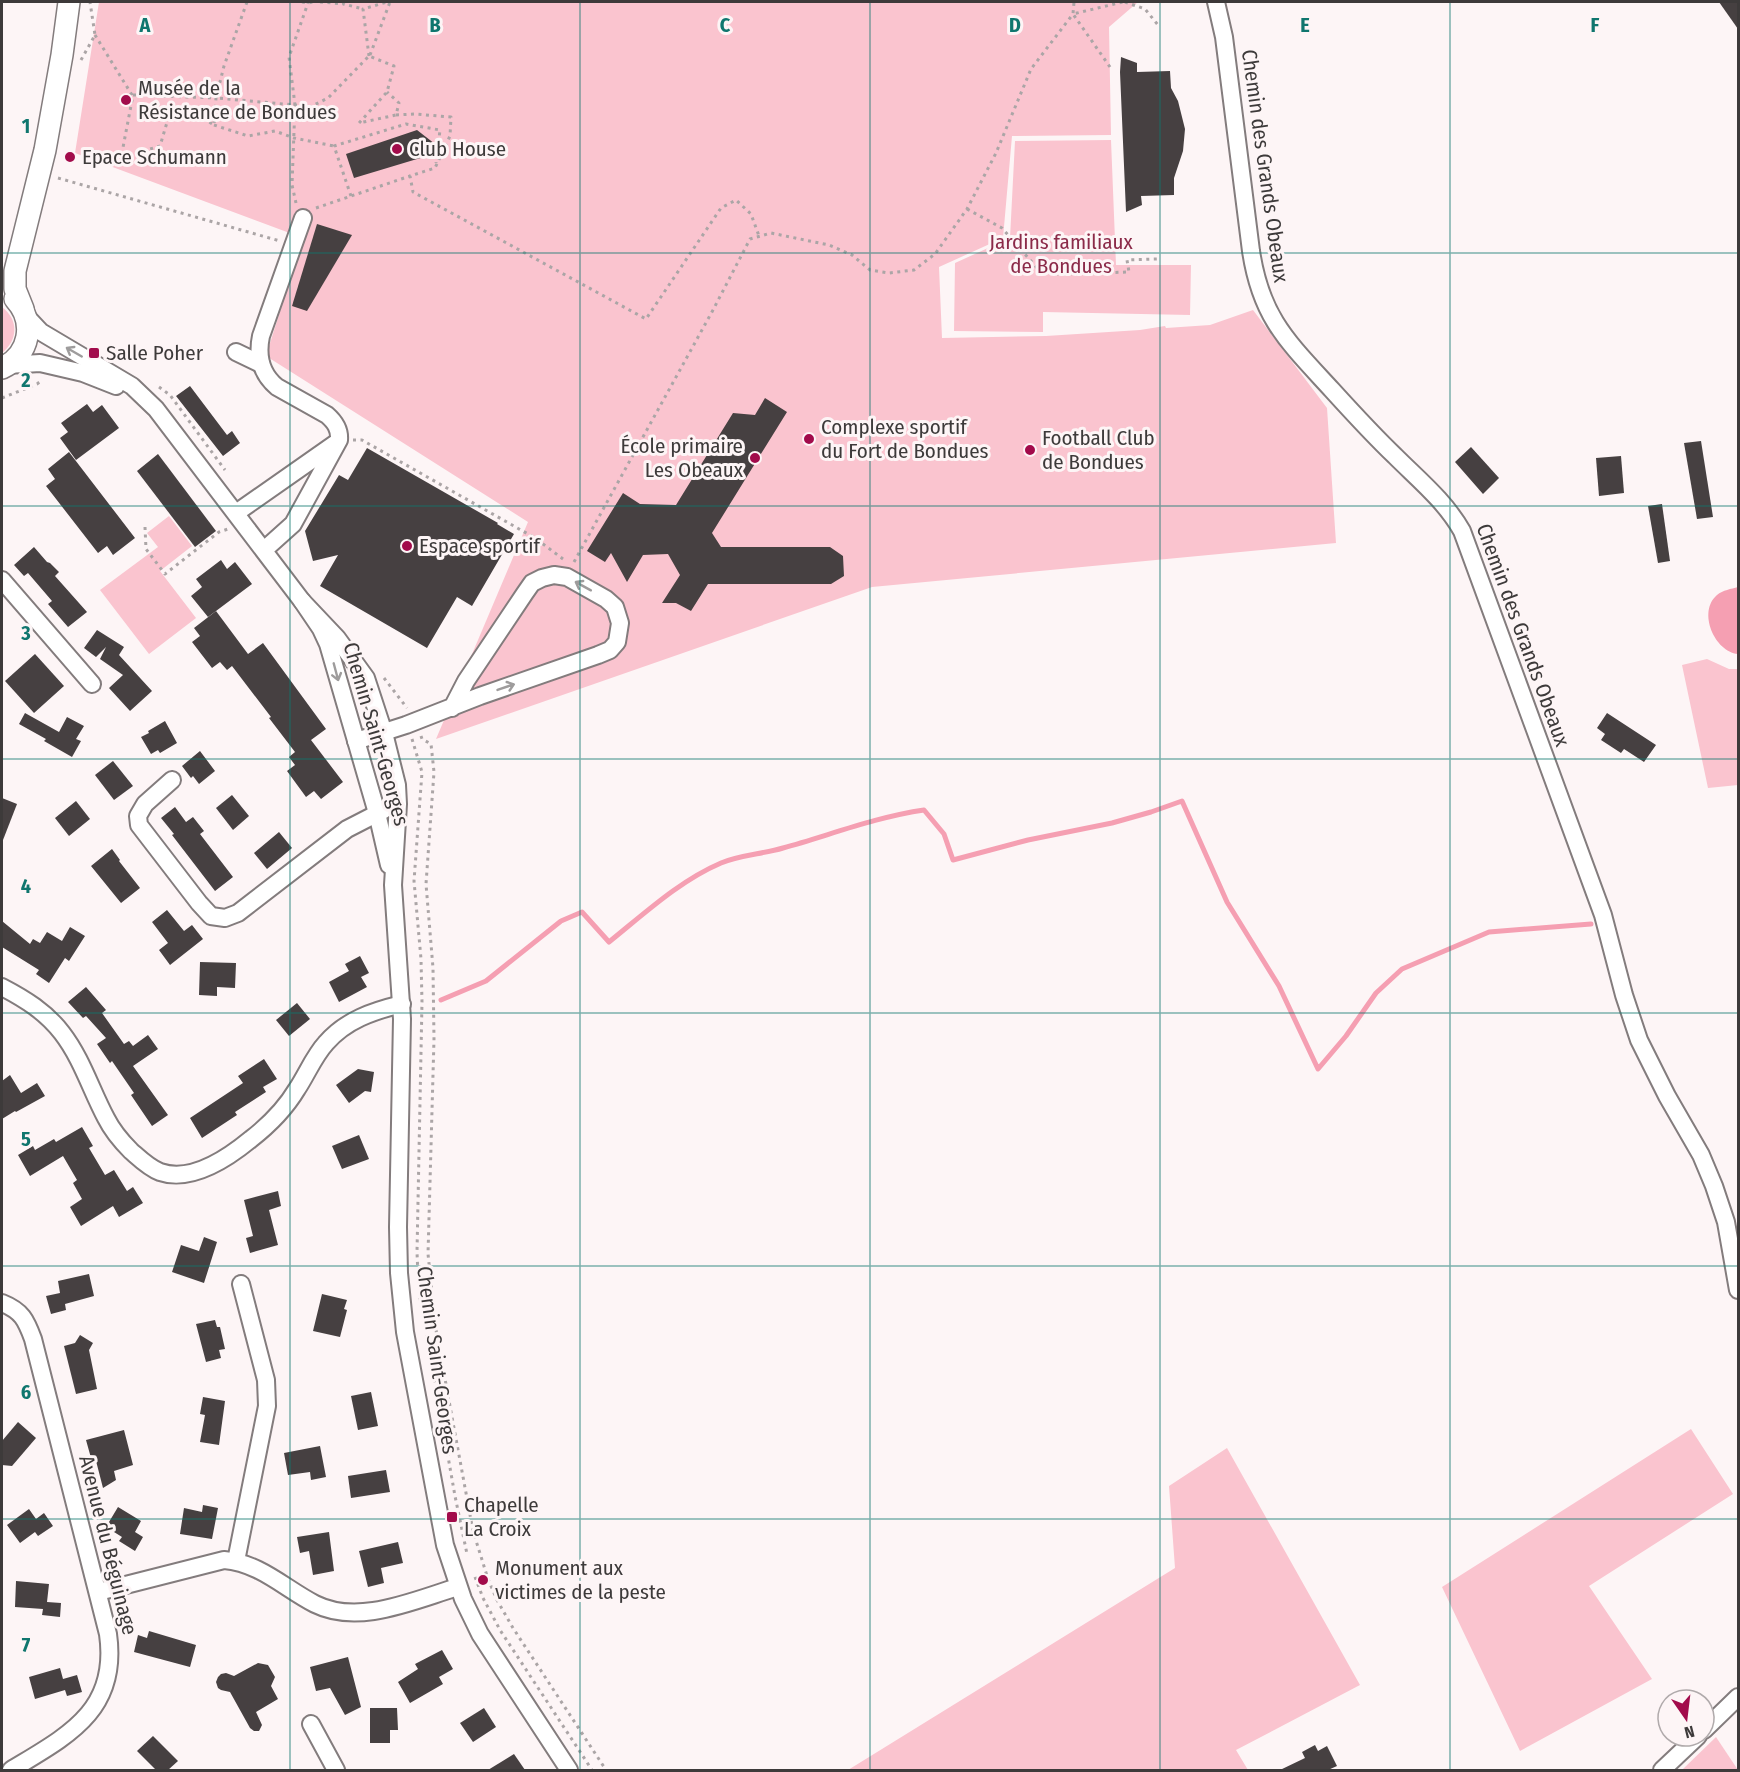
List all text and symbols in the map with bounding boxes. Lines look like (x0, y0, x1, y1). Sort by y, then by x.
text: A (139, 13, 152, 37)
text: B (429, 13, 441, 37)
text: C (720, 13, 731, 37)
text: D (1009, 13, 1021, 37)
text: E (1300, 13, 1310, 37)
text: F (1591, 13, 1600, 37)
street label: Chemin des Grands Obeaux (1236, 48, 1294, 285)
place label: Musée de la Résistance de Bondues (138, 75, 336, 125)
marker: Musée de la Résistance de Bondues (119, 93, 133, 107)
text: 1 (22, 114, 30, 138)
place label: Club House (409, 136, 506, 162)
marker: Club House (390, 142, 404, 156)
place label: Epace Schumann (82, 144, 227, 170)
marker: Epace Schumann (63, 150, 77, 164)
park label: Jardins familiaux de Bondues (989, 229, 1133, 279)
place label: Salle Poher (106, 340, 204, 366)
one-way arrow (66, 345, 83, 357)
marker: Salle Poher (87, 346, 101, 360)
text: 2 (20, 368, 31, 392)
place label: Complexe sportif du Fort de Bondues (821, 414, 989, 464)
place label: Football Club de Bondues (1042, 425, 1155, 475)
marker: Complexe sportif du Fort de Bondues (802, 432, 816, 446)
place label: École primaire Les Obeaux (621, 433, 744, 483)
marker: Football Club de Bondues (1023, 443, 1037, 457)
marker: École primaire Les Obeaux (748, 451, 762, 465)
street label: Chemin des Grands Obeaux (1471, 520, 1576, 751)
place label: Espace sportif (419, 533, 542, 559)
marker: Espace sportif (400, 539, 414, 553)
one-way arrow (575, 580, 592, 592)
text: 3 (20, 621, 31, 645)
street label: Chemin Saint-Georges (337, 639, 415, 829)
one-way arrow (331, 662, 342, 681)
one-way arrow (497, 680, 515, 691)
text: 4 (21, 874, 31, 898)
text: 5 (21, 1127, 31, 1151)
street label: Chemin Saint-Georges (411, 1264, 463, 1456)
text: 6 (21, 1380, 31, 1404)
street label: Avenue du Béguinage (73, 1453, 143, 1637)
place label: Chapelle La Croix (464, 1492, 539, 1542)
marker: Chapelle La Croix (445, 1510, 459, 1524)
place label: Monument aux victimes de la peste (495, 1555, 666, 1605)
marker: Monument aux victimes de la peste (476, 1573, 490, 1587)
text: 7 (22, 1633, 31, 1657)
north arrow (1656, 1688, 1716, 1748)
text: N (1683, 1722, 1696, 1742)

